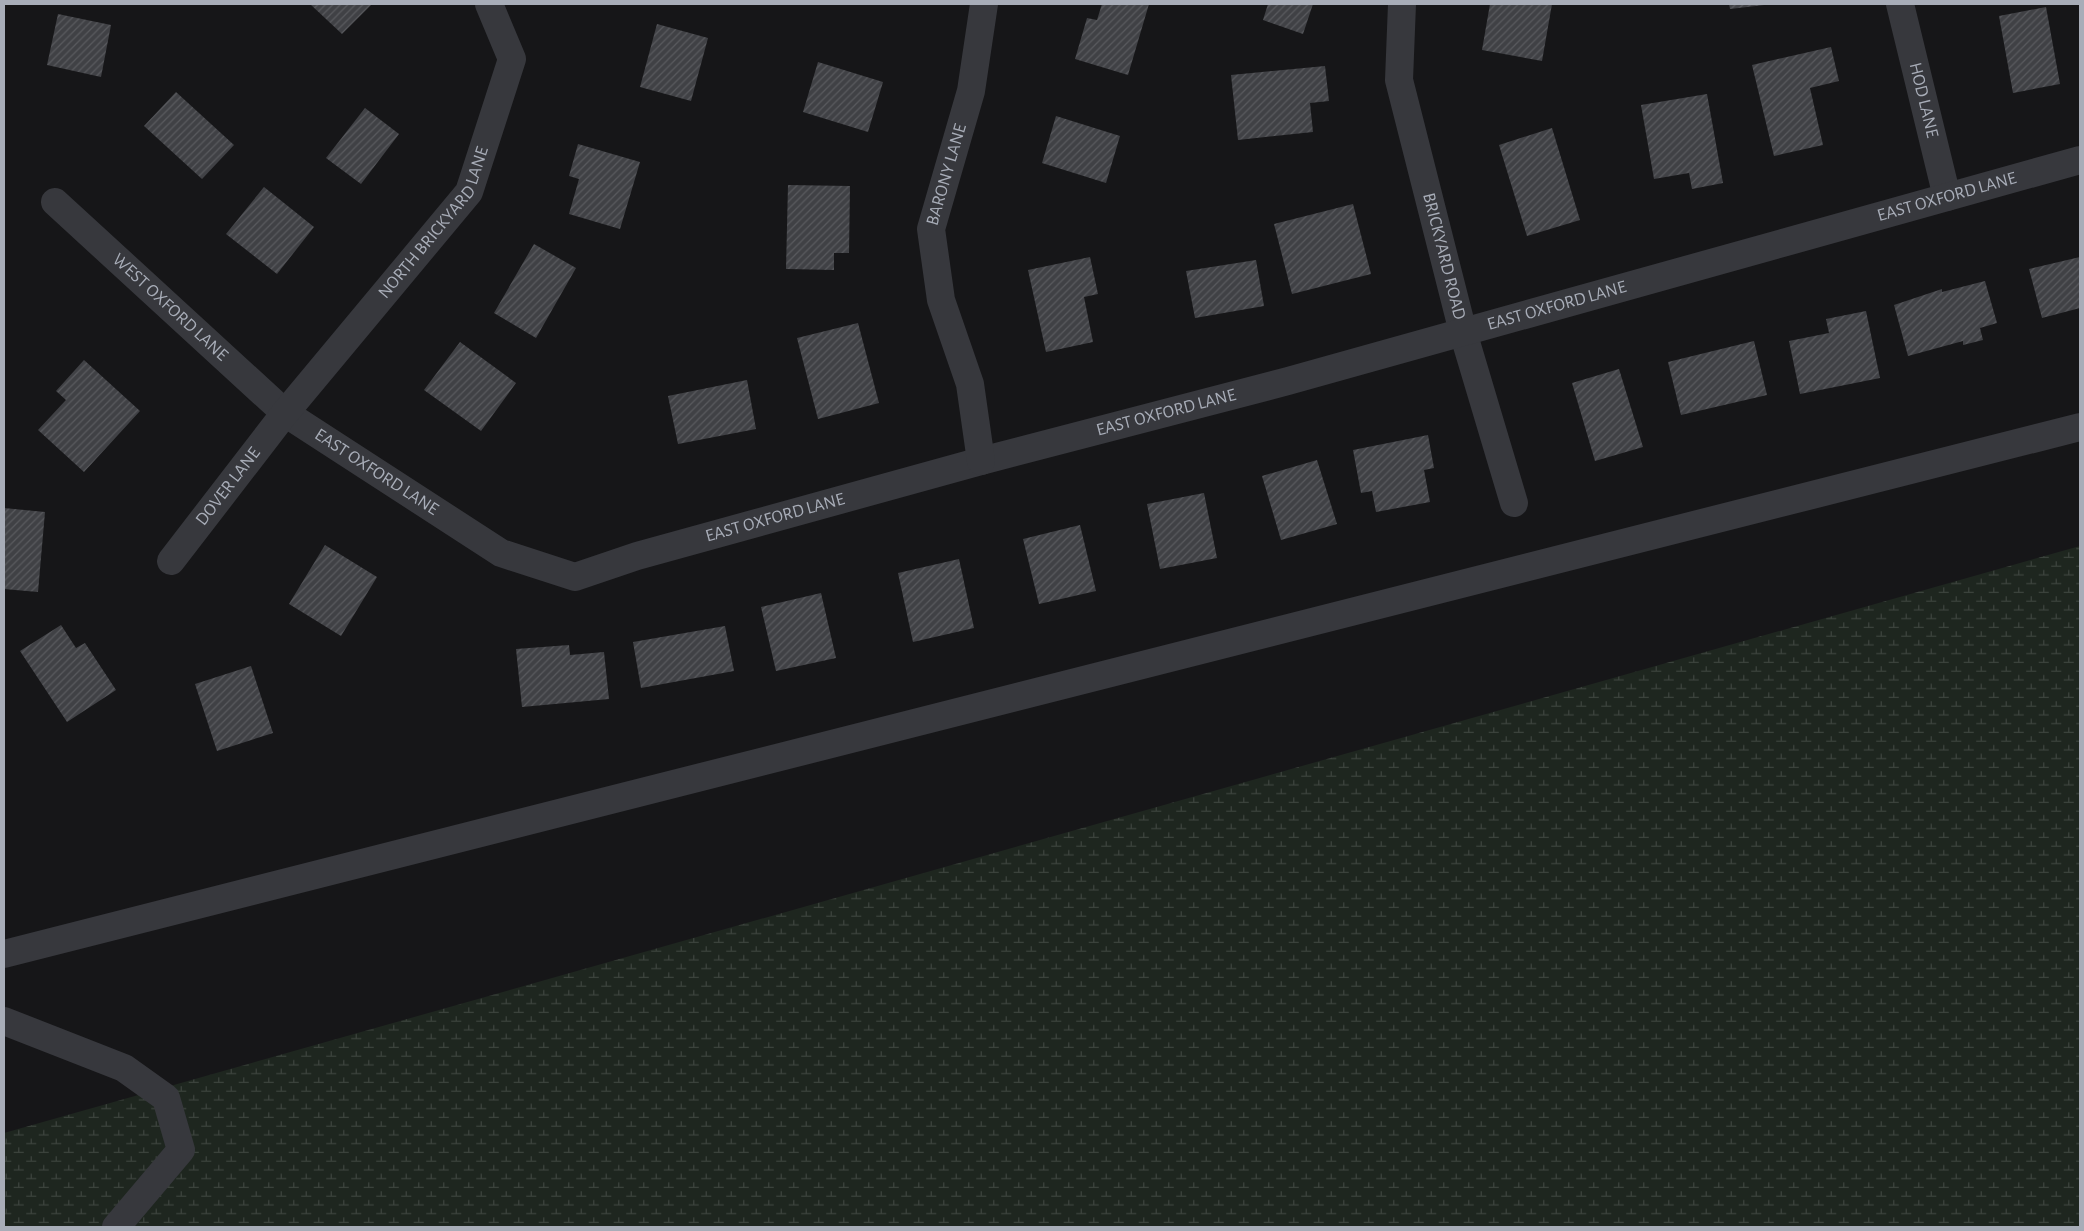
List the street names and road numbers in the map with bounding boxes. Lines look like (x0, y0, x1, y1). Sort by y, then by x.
street label: HOD LANE (1906, 61, 1941, 140)
street label: BARONY LANE (924, 121, 970, 228)
street label: NORTH BRICKYARD LANE (375, 144, 492, 302)
street label: EAST OXFORD LANE (1875, 169, 2019, 225)
street label: BRICKYARD ROAD (1419, 191, 1469, 322)
street label: WEST OXFORD LANE (109, 250, 231, 365)
street label: EAST OXFORD LANE (1485, 278, 1629, 334)
street label: EAST OXFORD LANE (1094, 386, 1238, 440)
street label: EAST OXFORD LANE (311, 426, 442, 519)
street label: DOVER LANE (193, 444, 264, 529)
street label: EAST OXFORD LANE (703, 490, 847, 546)

